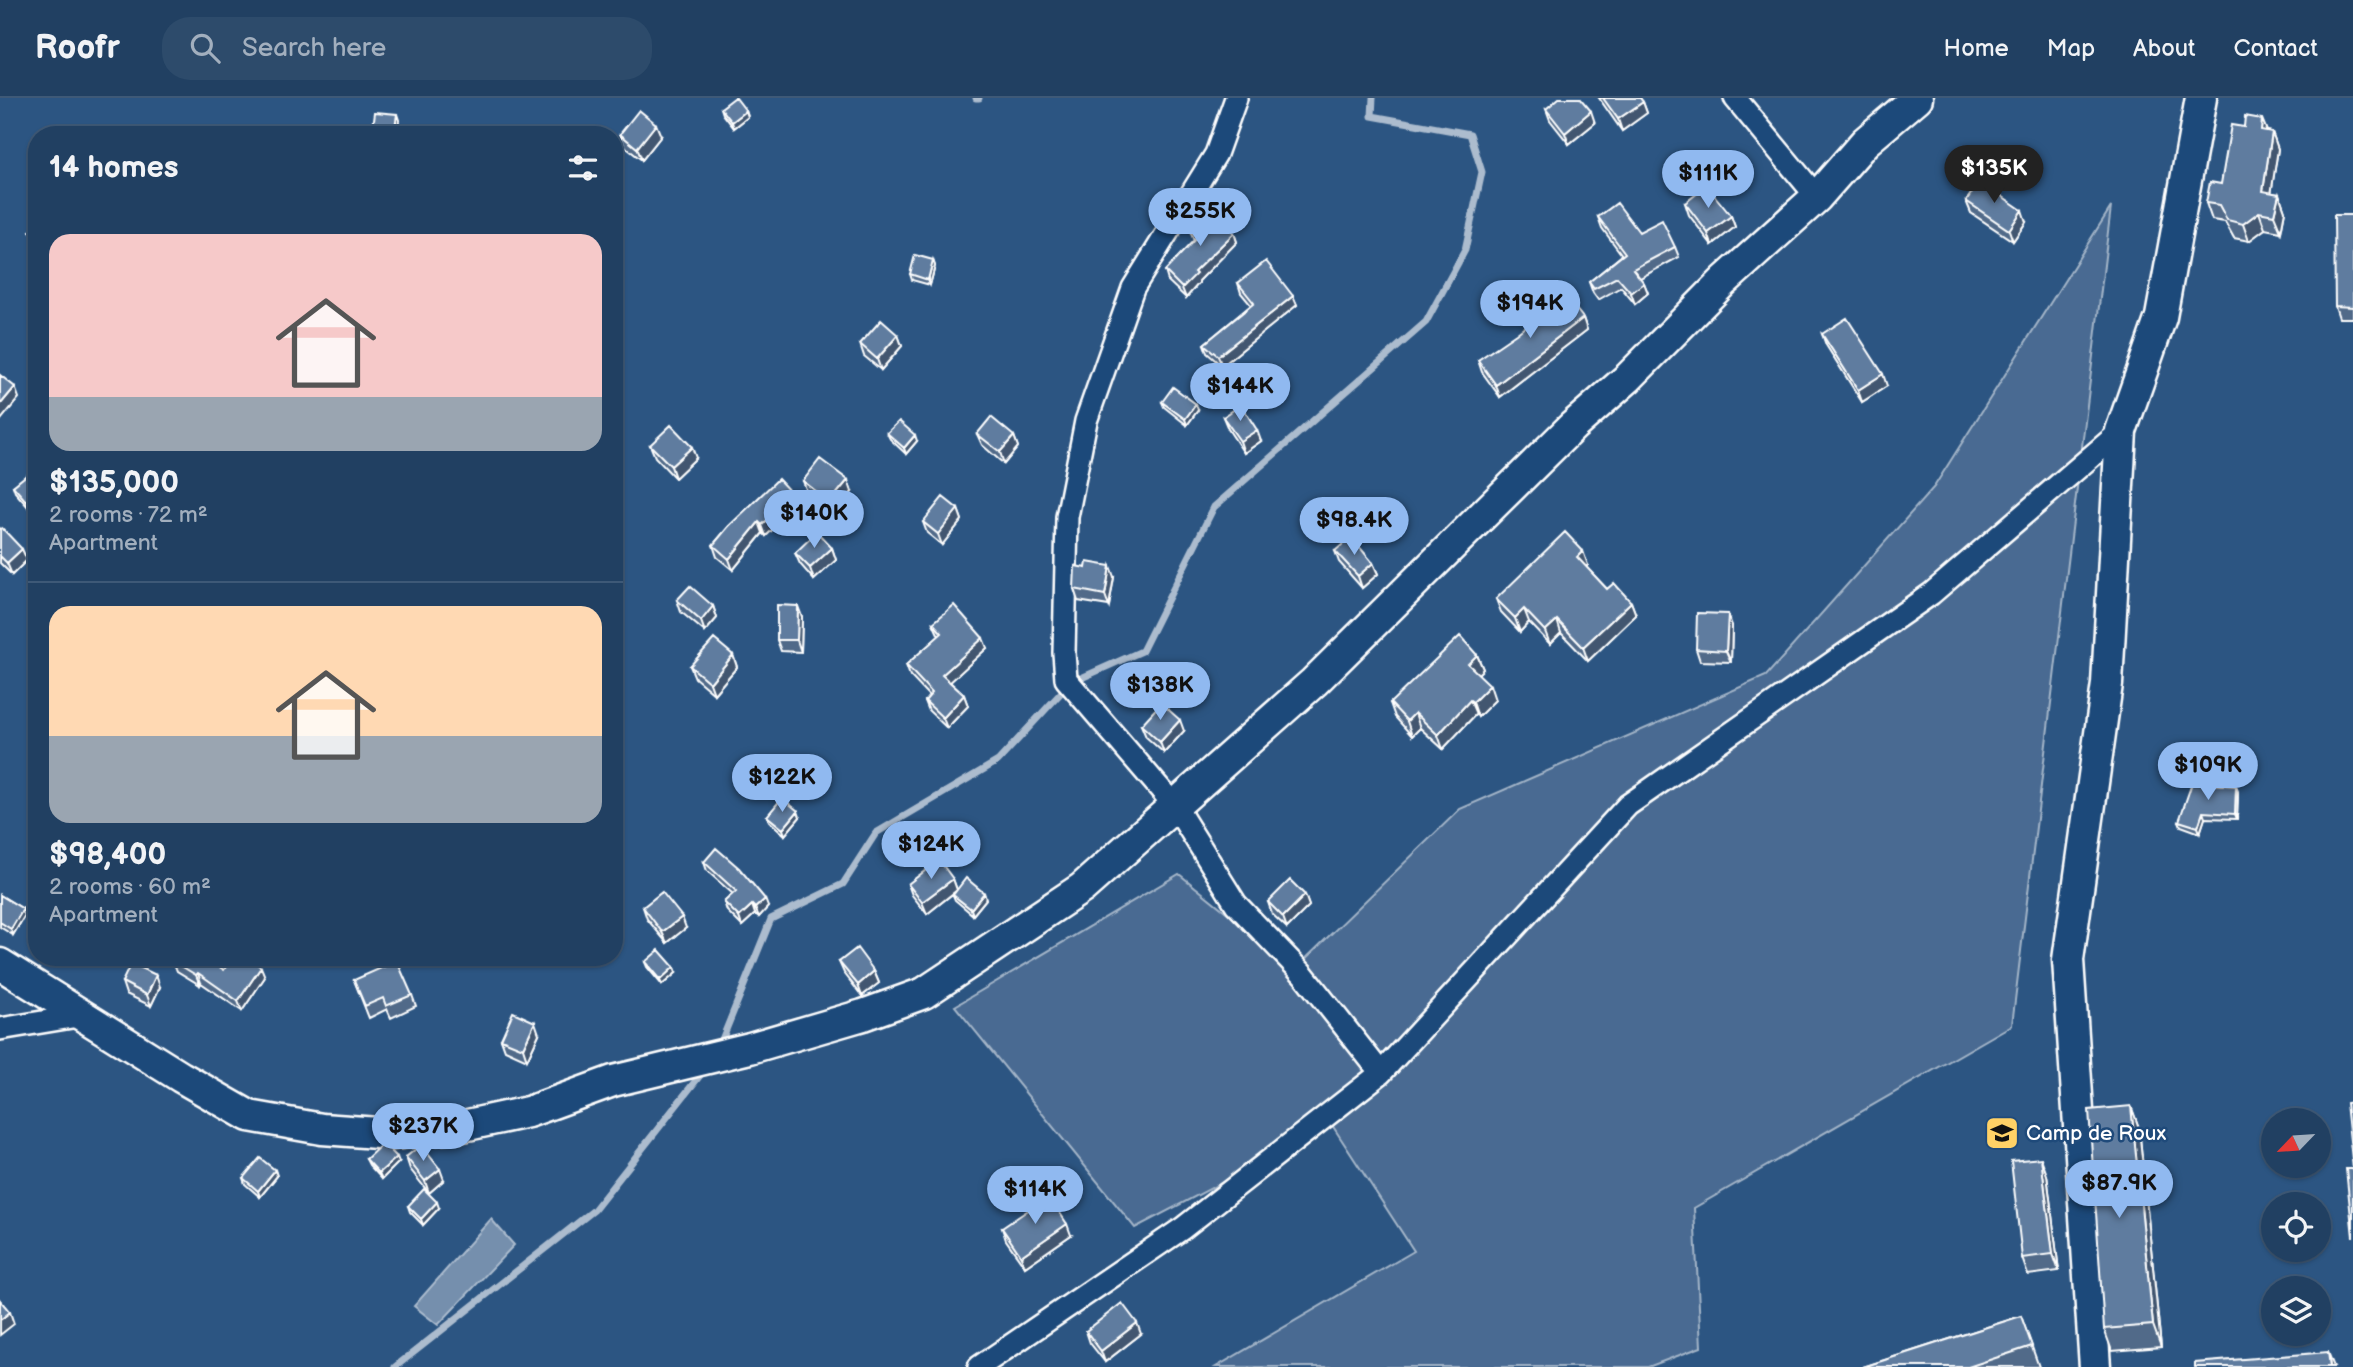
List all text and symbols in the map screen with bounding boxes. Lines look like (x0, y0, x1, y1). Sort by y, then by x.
search box (162, 17, 652, 80)
text: Roofr (35, 28, 120, 68)
icon: search (186, 29, 224, 67)
text: Search here (242, 33, 386, 64)
text: Home (1944, 34, 2009, 63)
text: Map (2047, 34, 2095, 63)
text: About (2133, 34, 2195, 63)
text: Contact (2233, 34, 2318, 63)
pin: $135K (1945, 146, 2043, 205)
icon: filters (564, 149, 602, 187)
text: 14 homes (49, 150, 178, 186)
pin: $111K (1659, 150, 1757, 210)
text: $135K (1960, 154, 2028, 182)
text: $111K (1678, 159, 1738, 187)
pin: $255K (1151, 188, 1249, 248)
text: $255K (1164, 197, 1236, 225)
icon: home (263, 280, 389, 406)
pin: $194K (1481, 280, 1579, 340)
text: $194K (1496, 289, 1564, 317)
pin: $144K (1191, 364, 1289, 423)
text: $144K (1206, 372, 1274, 400)
text: $135,000 (49, 465, 179, 501)
pin: $140K (765, 490, 863, 550)
pin: $98.4K (1297, 498, 1411, 557)
text: $140K (780, 499, 848, 527)
text: 2 rooms · 72 m² (49, 501, 208, 529)
text: $98.4K (1316, 506, 1392, 534)
text: Apartment (49, 529, 158, 557)
icon: home (263, 652, 389, 778)
pin: $138K (1111, 662, 1209, 722)
text: $138K (1126, 671, 1194, 699)
pin: $109K (2159, 742, 2257, 802)
text: $109K (2174, 751, 2242, 779)
pin: $122K (733, 754, 831, 814)
text: $122K (748, 763, 816, 791)
pin: $124K (882, 822, 980, 881)
text: $124K (898, 830, 964, 858)
text: $98,400 (49, 837, 166, 873)
text: 2 rooms · 60 m² (49, 873, 211, 901)
text: Apartment (49, 901, 158, 929)
pin: $237K (374, 1104, 472, 1163)
north arrow (2261, 1108, 2331, 1178)
map controls (2261, 1108, 2331, 1346)
text: $237K (388, 1112, 458, 1140)
school or university icon: Camp de Roux (1983, 1114, 2021, 1152)
place label: Camp de Roux (2026, 1121, 2167, 1146)
pin: $87.9K (2062, 1160, 2176, 1220)
pin: $114K (986, 1166, 1084, 1226)
text: $87.9K (2081, 1169, 2157, 1197)
text: $114K (1003, 1175, 1067, 1203)
button: locate (2261, 1192, 2331, 1262)
button: layers (2261, 1276, 2331, 1346)

